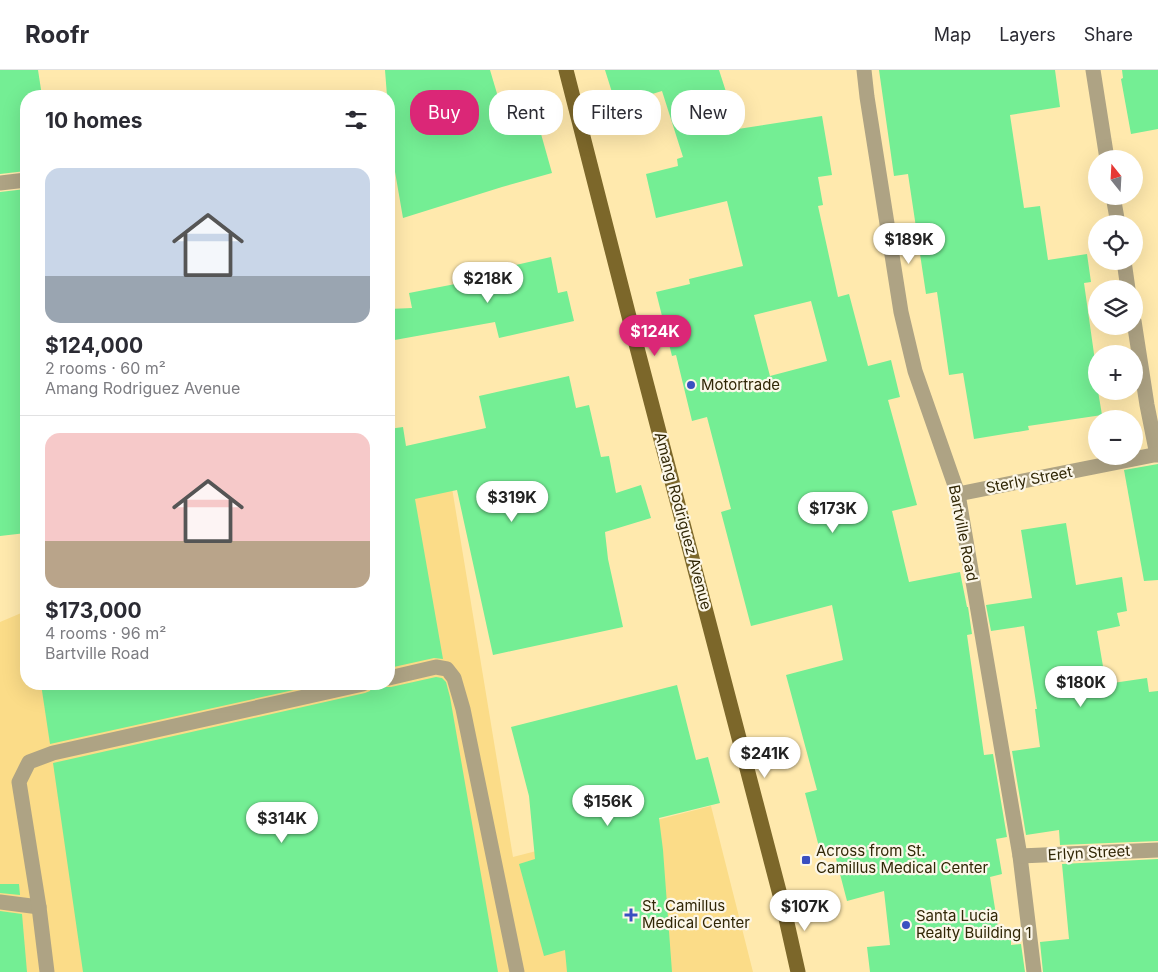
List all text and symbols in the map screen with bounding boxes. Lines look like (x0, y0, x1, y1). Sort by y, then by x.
text: Roofr (25, 20, 89, 49)
text: Map (934, 24, 971, 45)
text: Layers (999, 24, 1056, 45)
text: Share (1084, 24, 1133, 45)
chip: Buy (410, 90, 479, 135)
chip: Rent (489, 90, 563, 135)
chip: Filters (573, 90, 661, 135)
chip: New (671, 90, 745, 135)
icon: filters (342, 106, 370, 134)
text: 10 homes (45, 108, 143, 133)
north arrow (1088, 150, 1142, 205)
map controls (1088, 150, 1143, 465)
icon: home (163, 200, 253, 290)
button: locate (1088, 215, 1143, 270)
pin: $189K (874, 222, 944, 265)
text: $189K (884, 229, 934, 249)
pin: $218K (453, 262, 523, 304)
text: $218K (463, 268, 513, 288)
button: layers (1088, 280, 1143, 335)
pin: $124K (620, 314, 690, 357)
text: $124K (630, 321, 680, 341)
text: $124,000 (45, 333, 143, 358)
button: + (1088, 345, 1143, 400)
text: 2 rooms · 60 m² (45, 358, 166, 378)
place label: Motortrade (701, 375, 780, 394)
text: Amang Rodriguez Avenue (45, 378, 240, 398)
marker: Motortrade (685, 379, 697, 391)
button: − (1088, 410, 1143, 465)
street label: Amang Rodriguez Avenue (651, 430, 716, 612)
street label: Sterly Street (984, 462, 1074, 497)
icon: home (163, 466, 253, 556)
pin: $319K (477, 480, 547, 523)
street label: Bartville Road (945, 483, 982, 583)
text: $319K (487, 487, 537, 507)
pin: $173K (798, 492, 868, 534)
text: $173K (809, 498, 857, 518)
text: $173,000 (45, 598, 142, 623)
text: 4 rooms · 96 m² (45, 623, 166, 643)
text: Bartville Road (45, 643, 149, 663)
pin: $180K (1046, 666, 1116, 708)
text: $180K (1056, 672, 1106, 692)
pin: $241K (730, 736, 800, 779)
text: $241K (741, 743, 789, 763)
pin: $156K (573, 784, 643, 827)
text: $156K (583, 791, 633, 811)
pin: $314K (247, 802, 317, 844)
text: $314K (257, 808, 307, 828)
place label: Across from St. Camillus Medical Center (816, 841, 989, 877)
street label: Erlyn Street (1047, 841, 1131, 864)
marker: Across from St. Camillus Medical Center (800, 854, 812, 866)
pin: $107K (770, 890, 840, 932)
place label: St. Camillus Medical Center (642, 896, 750, 932)
text: $107K (781, 896, 829, 916)
place label: Santa Lucia Realty Building 1 (916, 906, 1032, 942)
marker: St. Camillus Medical Center (624, 908, 638, 922)
marker: Santa Lucia Realty Building 1 (900, 919, 912, 931)

